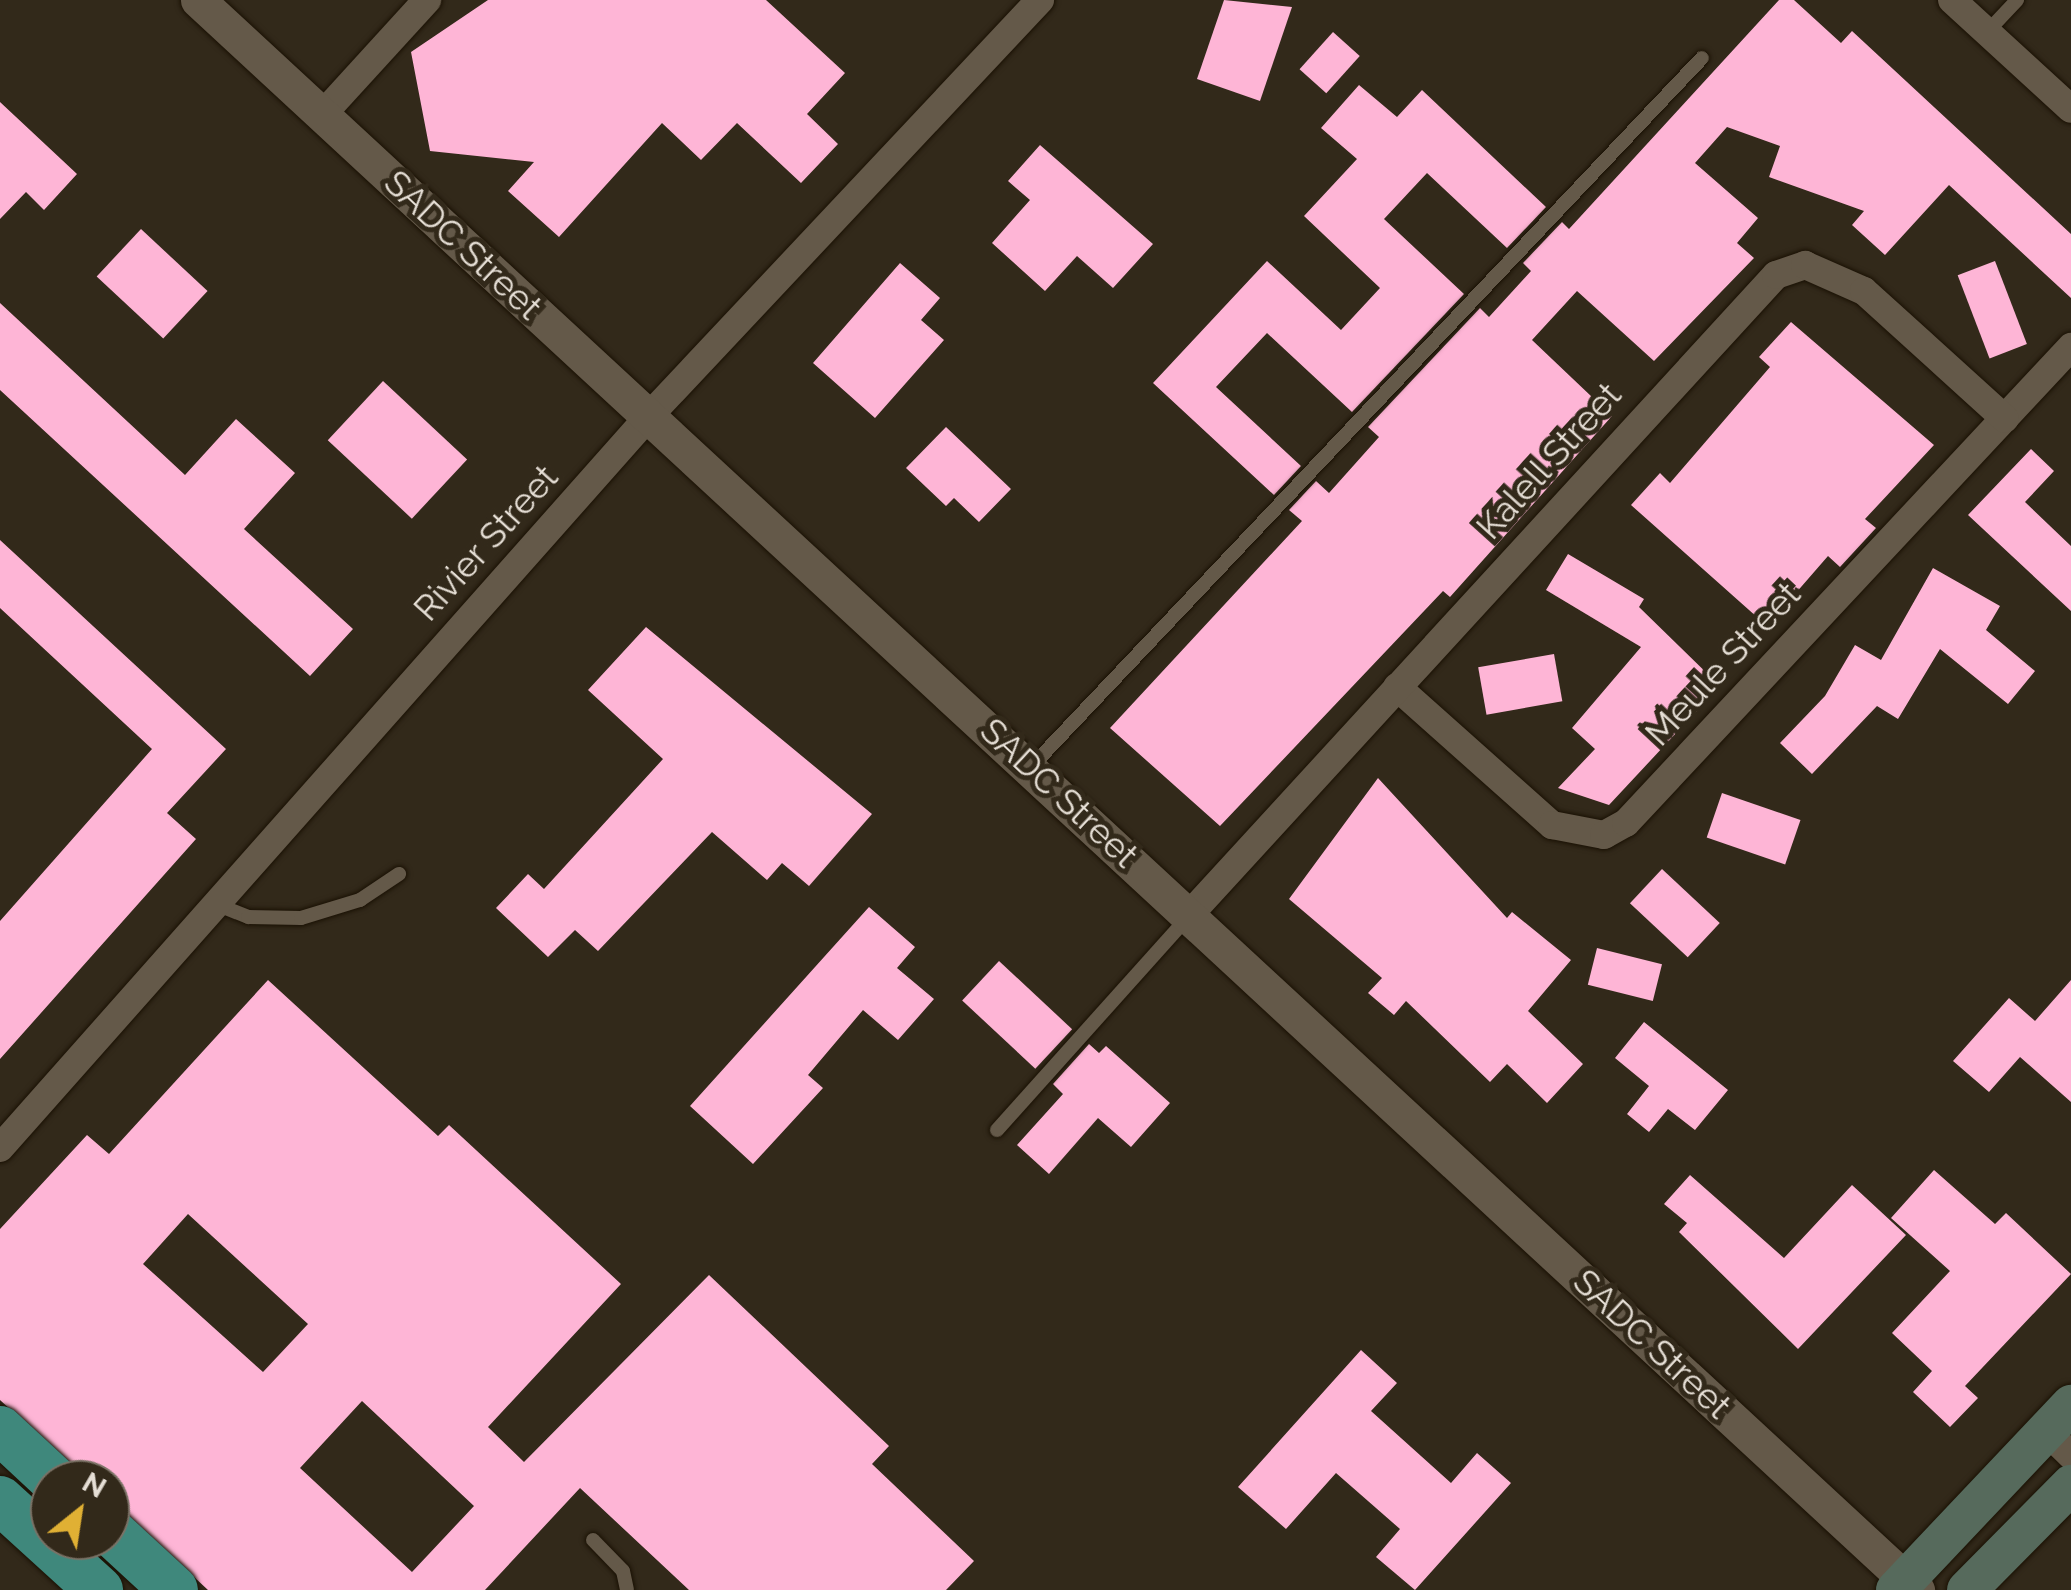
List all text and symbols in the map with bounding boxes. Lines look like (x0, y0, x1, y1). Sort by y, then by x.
street label: SADC Street (376, 162, 550, 328)
street label: Kalell Street (1468, 374, 1630, 548)
street label: Rivier Street (405, 456, 567, 630)
street label: Meule Street (1637, 574, 1809, 754)
street label: SADC Street (972, 710, 1146, 876)
street label: SADC Street (1565, 1261, 1739, 1427)
north arrow (30, 1460, 130, 1560)
text: N (77, 1466, 112, 1505)

